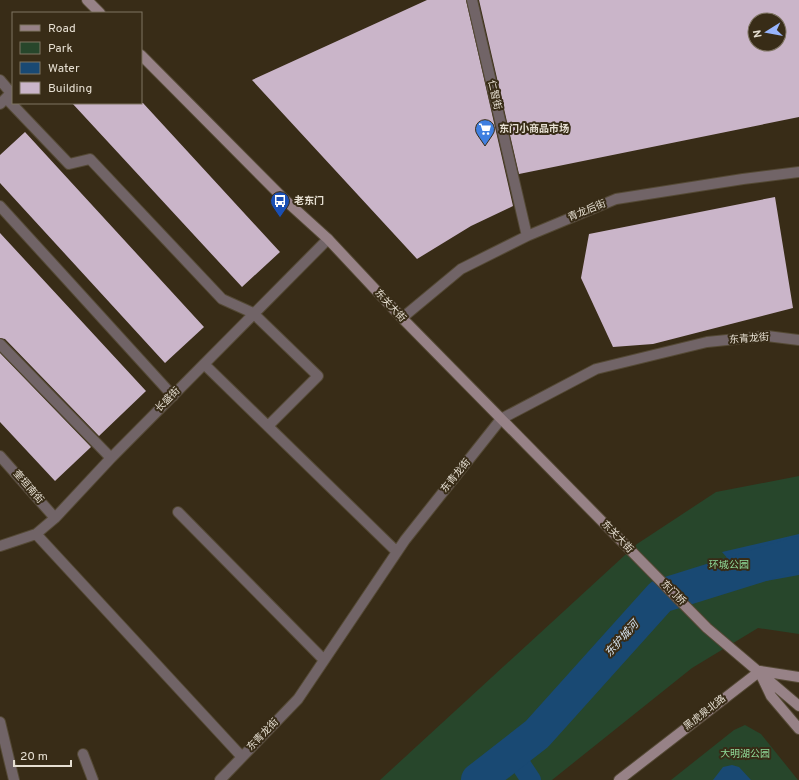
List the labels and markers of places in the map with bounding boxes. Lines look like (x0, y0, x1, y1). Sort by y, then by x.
supermarket icon: 东门小商品市场 (474, 118, 496, 146)
place label: 东门小商品市场 (499, 123, 569, 136)
bus stop icon: 老东门 (269, 190, 291, 218)
place label: 老东门 (294, 195, 324, 208)

